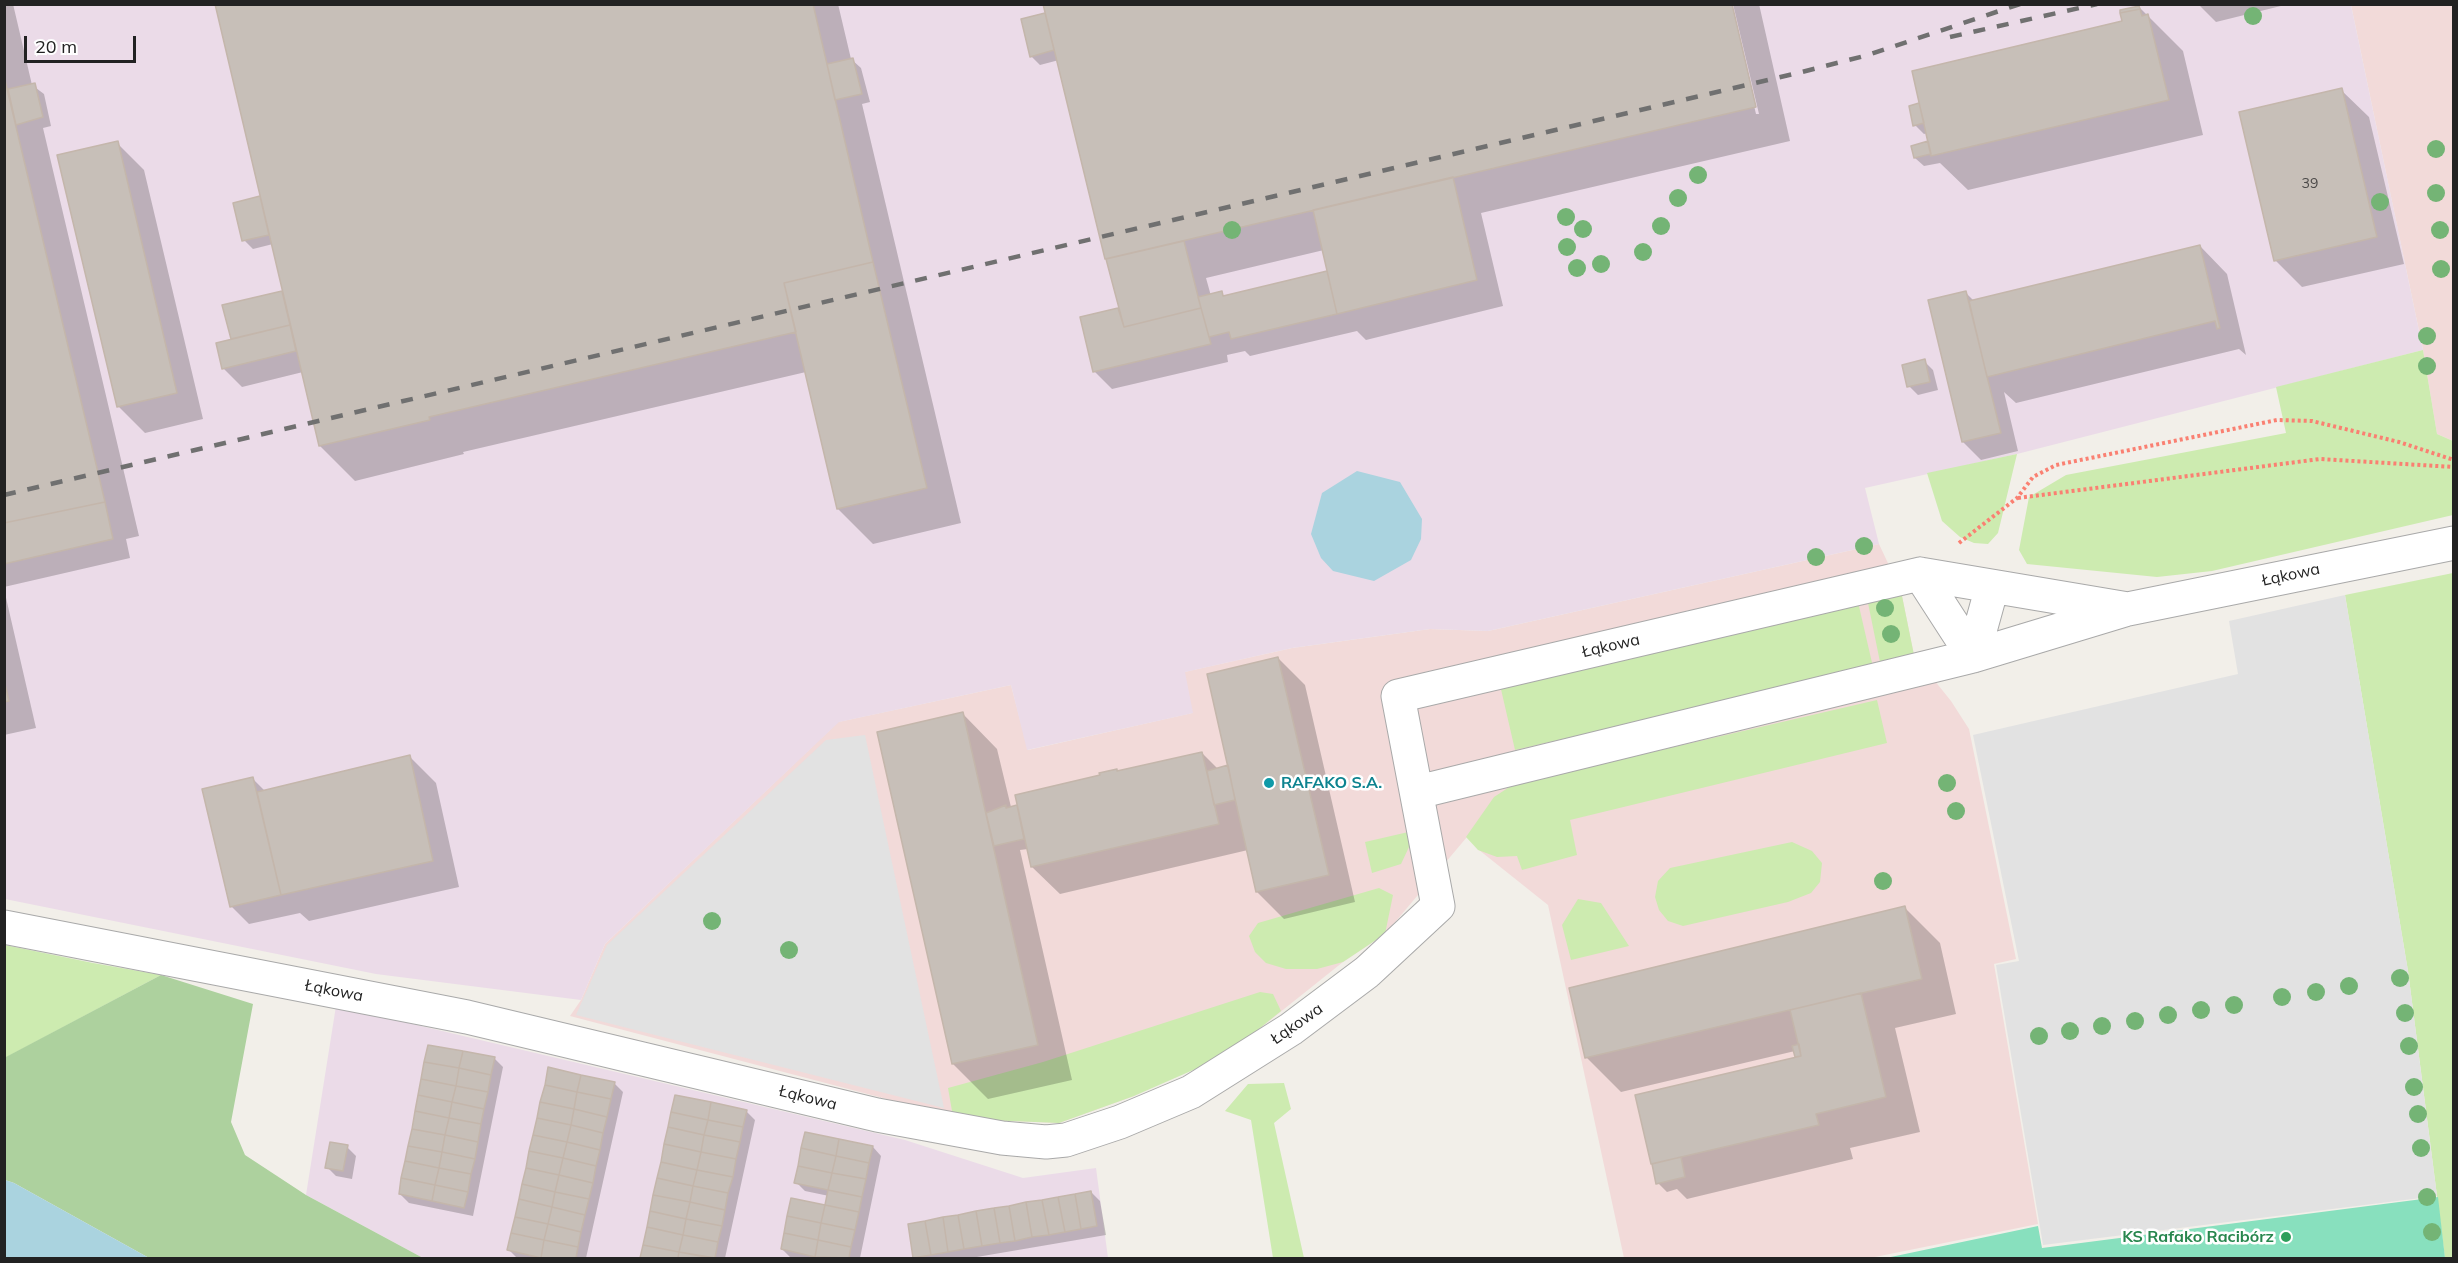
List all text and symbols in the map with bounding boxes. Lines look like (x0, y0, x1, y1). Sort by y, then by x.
scale bar (27, 24, 140, 62)
text: 20 m (35, 35, 77, 58)
house number: 39 (2302, 176, 2318, 192)
street label: Łąkowa (2260, 560, 2322, 590)
street label: Łąkowa (1580, 630, 1642, 662)
place label: RAFAKO S.A. (1281, 773, 1382, 793)
marker: RAFAKO S.A. (1262, 776, 1276, 790)
street label: Łąkowa (303, 976, 365, 1006)
street label: Łąkowa (1267, 999, 1327, 1049)
street label: Łąkowa (777, 1082, 839, 1114)
place label: KS Rafako Racibórz (2122, 1227, 2274, 1247)
marker: KS Rafako Racibórz (2279, 1230, 2293, 1244)

